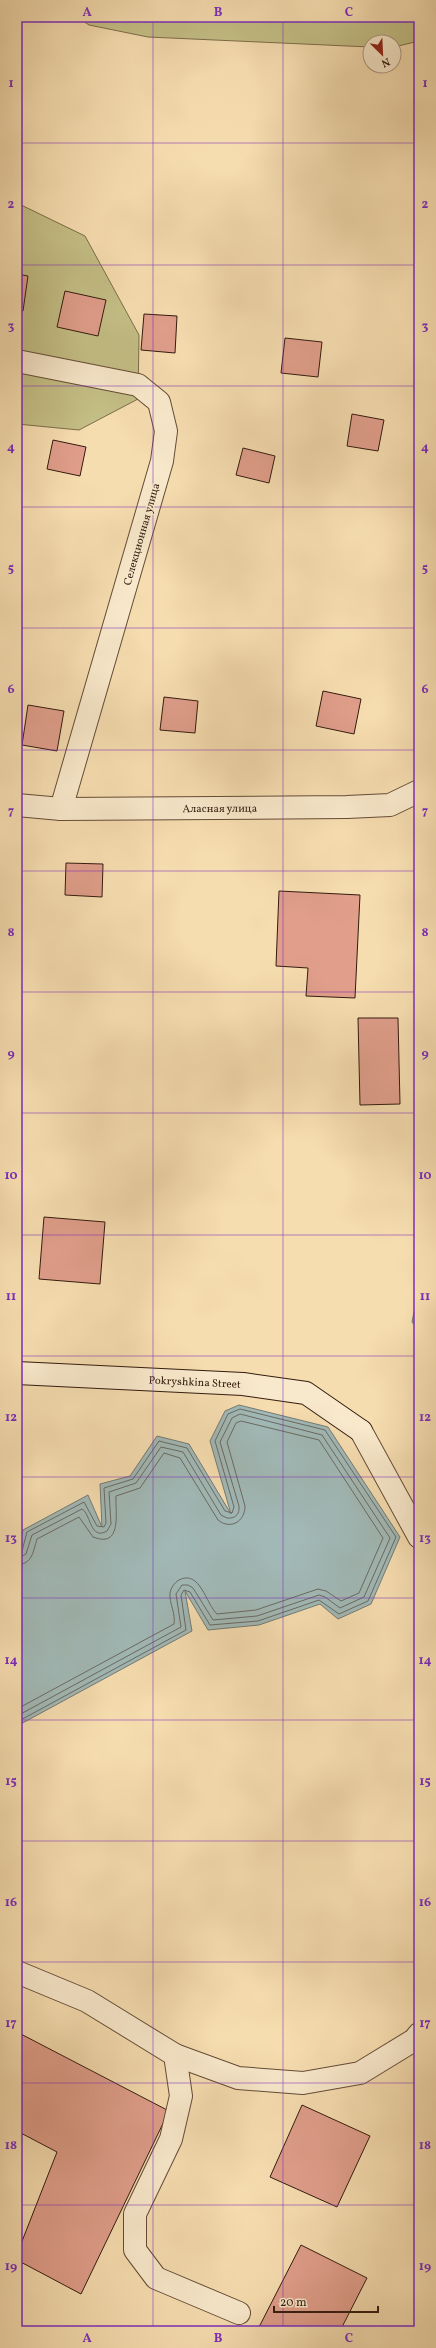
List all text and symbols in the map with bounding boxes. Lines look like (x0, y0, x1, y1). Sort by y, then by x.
text: A (82, 4, 92, 22)
text: B (214, 4, 223, 22)
text: C (345, 4, 353, 22)
north arrow (362, 34, 402, 74)
text: N (379, 53, 392, 70)
text: 1 (8, 75, 14, 93)
text: 1 (422, 75, 428, 93)
text: 2 (8, 196, 15, 214)
text: 2 (422, 196, 429, 214)
text: 3 (8, 318, 15, 336)
text: 3 (422, 318, 429, 336)
text: 4 (7, 439, 15, 457)
text: 4 (421, 439, 429, 457)
street label: Селекционная улица (121, 481, 164, 587)
text: 5 (8, 560, 14, 578)
text: 5 (422, 560, 428, 578)
text: 6 (7, 681, 15, 699)
text: 6 (421, 681, 429, 699)
street label: Аласная улица (182, 802, 258, 817)
text: 7 (8, 803, 14, 821)
text: 7 (422, 803, 428, 821)
text: 8 (7, 924, 15, 942)
text: 8 (421, 924, 429, 942)
text: 9 (7, 1045, 15, 1063)
text: 9 (421, 1045, 429, 1063)
text: 10 (4, 1167, 18, 1185)
text: 10 (418, 1167, 432, 1185)
text: 11 (6, 1288, 16, 1306)
text: 11 (420, 1288, 430, 1306)
street label: Pokryshkina Street (148, 1373, 241, 1393)
text: 12 (5, 1409, 17, 1427)
text: 12 (419, 1409, 431, 1427)
text: 13 (5, 1530, 17, 1548)
text: 13 (419, 1530, 431, 1548)
text: 14 (4, 1652, 18, 1670)
text: 14 (418, 1652, 432, 1670)
text: 15 (5, 1773, 17, 1791)
text: 15 (419, 1773, 431, 1791)
text: 16 (5, 1894, 17, 1912)
text: 16 (419, 1894, 431, 1912)
text: 17 (5, 2015, 17, 2033)
text: 17 (419, 2015, 431, 2033)
text: 18 (5, 2137, 17, 2155)
text: 18 (419, 2137, 431, 2155)
text: 19 (5, 2258, 17, 2276)
text: 19 (419, 2258, 431, 2276)
scale bar (274, 2288, 378, 2314)
text: 20 m (280, 2295, 307, 2311)
text: A (82, 2330, 92, 2348)
text: B (214, 2330, 223, 2348)
text: C (345, 2330, 353, 2348)

